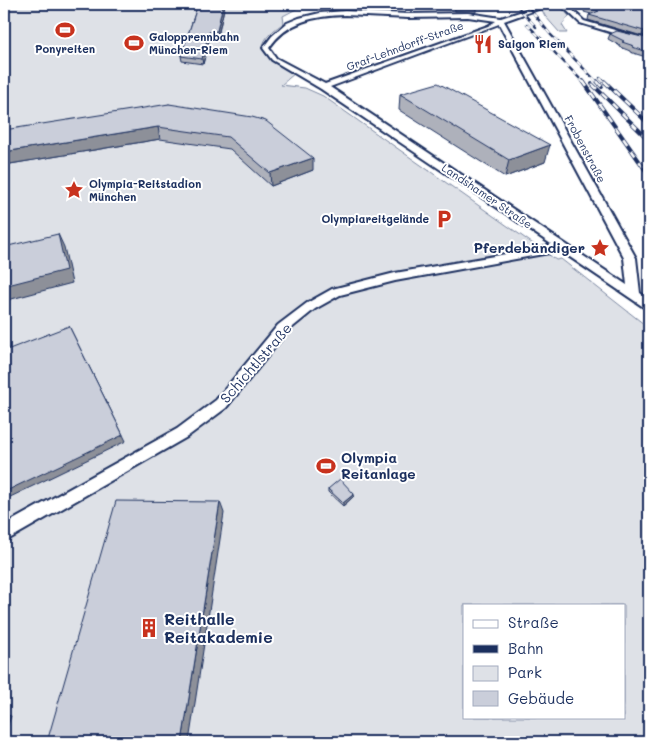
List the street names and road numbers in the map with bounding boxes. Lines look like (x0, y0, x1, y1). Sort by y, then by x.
street label: Graf-Lehndorff-Straße (344, 17, 466, 74)
street label: Frobenstraße (561, 112, 610, 185)
street label: Landshamer Straße (439, 160, 536, 232)
street label: Schichtlstraße (216, 319, 296, 407)

